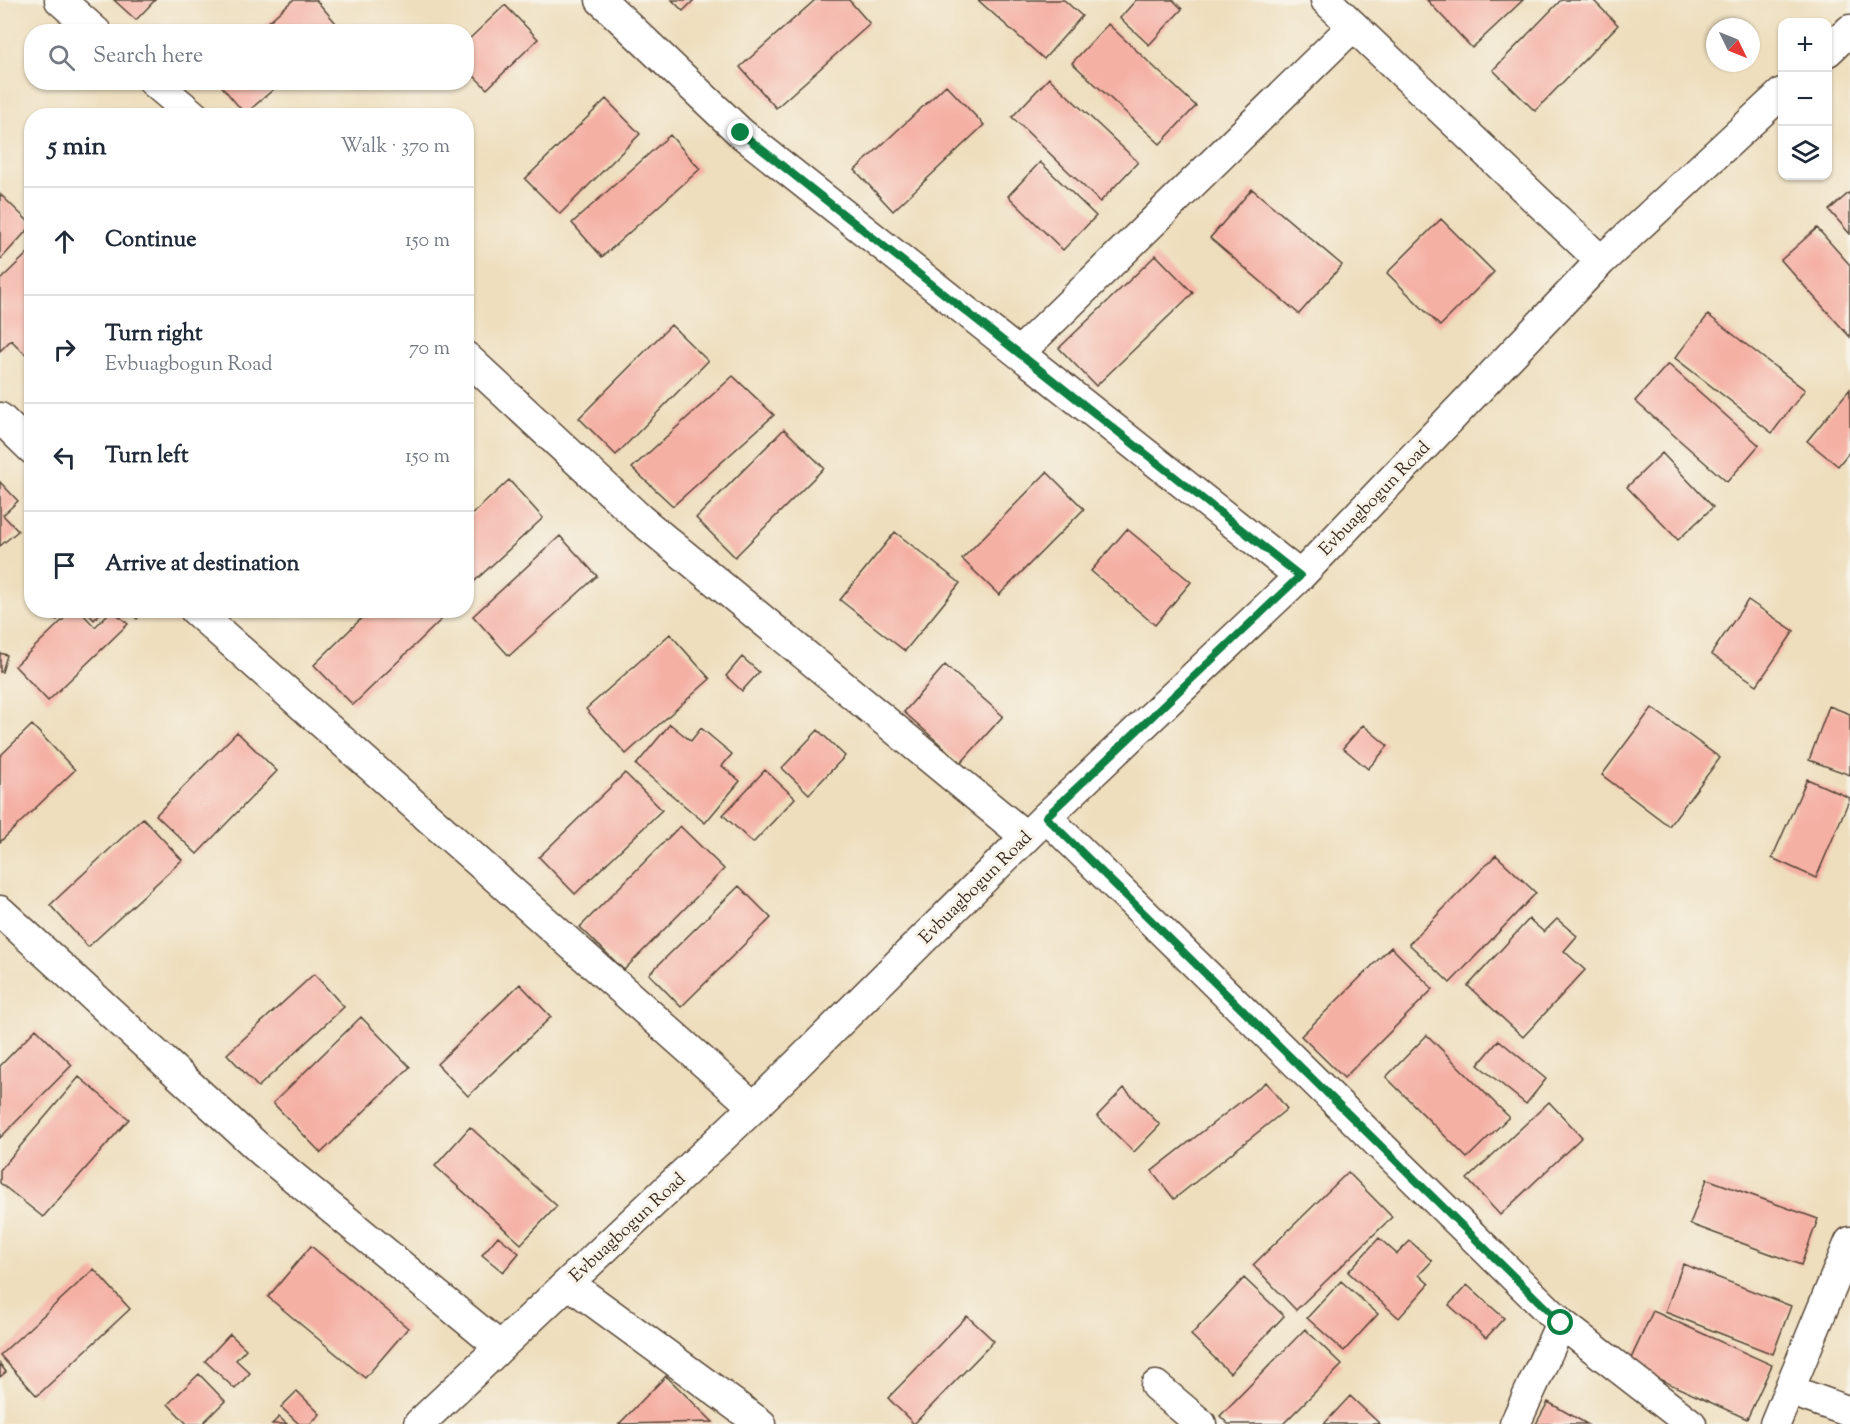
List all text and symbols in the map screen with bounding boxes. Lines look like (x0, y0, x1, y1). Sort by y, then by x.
north arrow (1706, 18, 1760, 72)
map controls (1778, 18, 1832, 180)
button: + (1778, 18, 1832, 72)
search box (24, 24, 474, 90)
icon: search (45, 41, 78, 74)
text: Search here (93, 41, 203, 73)
button: − (1778, 72, 1832, 126)
route end (727, 119, 753, 145)
button: layers (1778, 126, 1832, 180)
text: 5 min (48, 129, 107, 166)
text: Walk · 370 m (340, 133, 450, 162)
icon: ahead (48, 225, 81, 258)
text: Continue (105, 225, 196, 257)
text: 150 m (405, 227, 450, 256)
text: Turn right (105, 319, 202, 351)
icon: right (48, 333, 81, 366)
text: 70 m (409, 335, 450, 364)
text: Evbuagbogun Road (105, 351, 273, 380)
street label: Evbuagbogun Road (1314, 436, 1437, 563)
icon: left (48, 441, 81, 474)
text: Turn left (105, 441, 188, 473)
text: 150 m (405, 443, 450, 472)
icon: arrive (48, 549, 81, 582)
text: Arrive at destination (105, 549, 300, 581)
street label: Evbuagbogun Road (914, 826, 1039, 951)
street label: Evbuagbogun Road (564, 1168, 692, 1289)
route start (1547, 1309, 1573, 1335)

